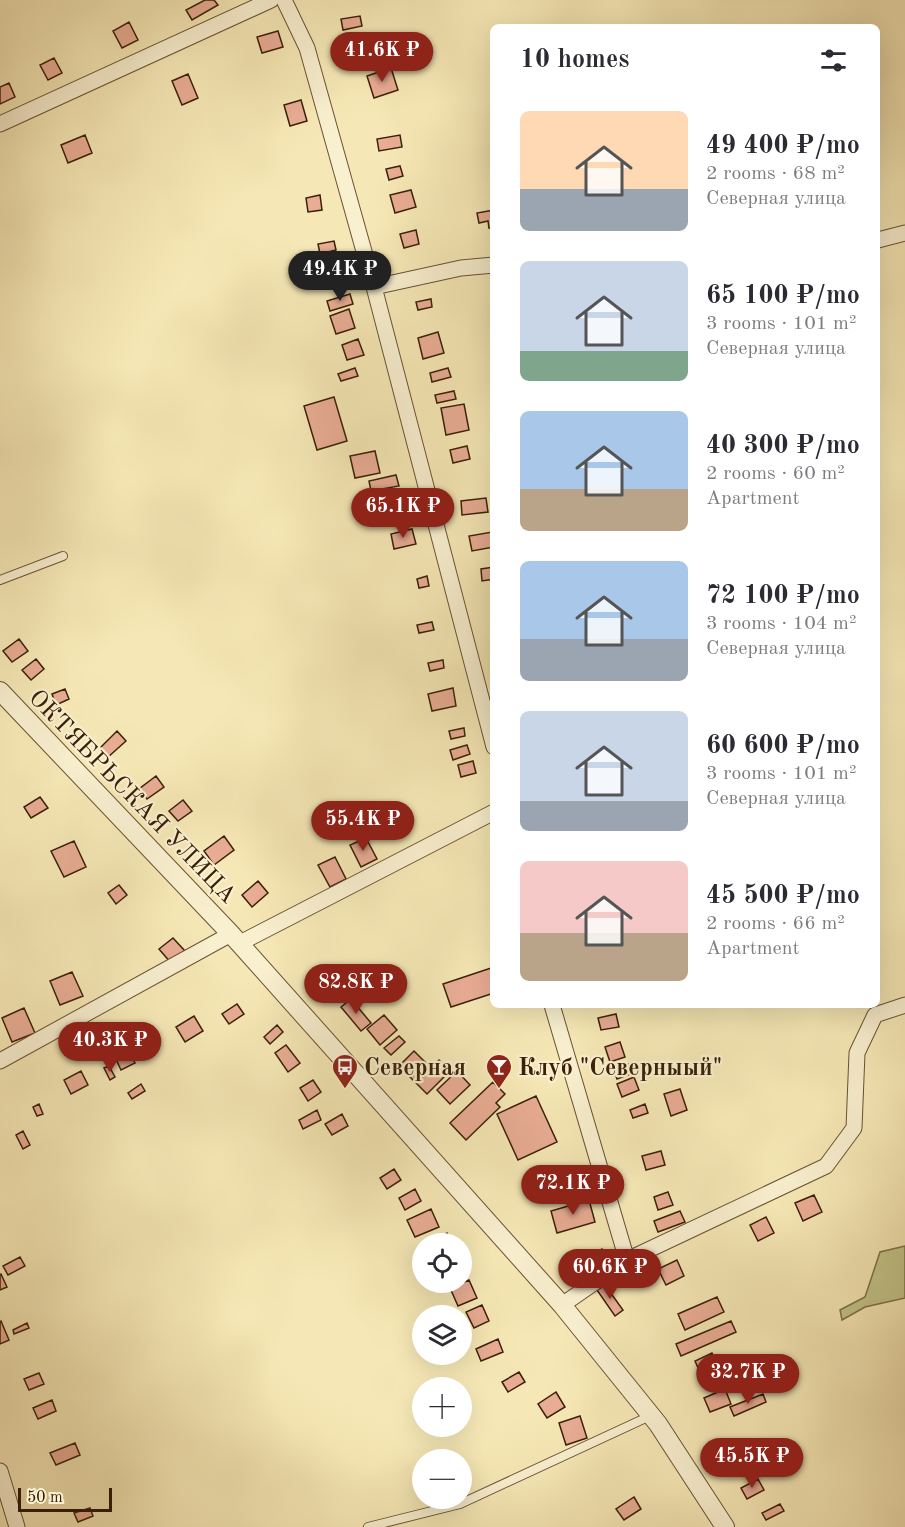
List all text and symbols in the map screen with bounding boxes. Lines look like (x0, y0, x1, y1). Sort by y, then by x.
pin: 41.6K ₽ (327, 32, 437, 83)
text: 41.6K ₽ (344, 41, 420, 61)
icon: filters (817, 44, 850, 77)
text: 10 homes (520, 47, 629, 73)
text: 49 400 ₽/mo (706, 133, 860, 159)
icon: home (568, 135, 640, 207)
text: 2 rooms · 68 m² (706, 164, 845, 184)
text: Северная улица (706, 189, 846, 209)
pin: 49.4K ₽ (285, 251, 395, 302)
text: 49.4K ₽ (302, 260, 378, 280)
text: 65 100 ₽/mo (706, 283, 860, 309)
icon: home (568, 285, 640, 357)
text: 3 rooms · 101 m² (706, 314, 856, 334)
text: Северная улица (706, 339, 846, 359)
text: 40 300 ₽/mo (706, 433, 860, 459)
icon: home (568, 435, 640, 507)
text: 2 rooms · 60 m² (706, 464, 845, 484)
pin: 65.1K ₽ (348, 488, 458, 539)
text: Apartment (706, 489, 800, 509)
text: 65.1K ₽ (365, 497, 441, 517)
text: 72 100 ₽/mo (706, 583, 860, 609)
icon: home (568, 585, 640, 657)
text: 3 rooms · 104 m² (706, 614, 856, 634)
text: Северная улица (706, 639, 846, 659)
street label: ОКТЯБРЬСКАЯ УЛИЦА (23, 686, 240, 909)
text: 60 600 ₽/mo (706, 733, 860, 759)
icon: home (568, 735, 640, 807)
text: 3 rooms · 101 m² (706, 764, 856, 784)
text: Северная улица (706, 789, 846, 809)
pin: 55.4K ₽ (308, 801, 418, 852)
text: 55.4K ₽ (325, 810, 401, 830)
text: 45 500 ₽/mo (706, 883, 860, 909)
icon: home (568, 885, 640, 957)
text: 2 rooms · 66 m² (706, 914, 845, 934)
text: Apartment (706, 939, 800, 959)
pin: 82.8K ₽ (301, 964, 411, 1015)
text: 82.8K ₽ (318, 973, 394, 993)
pin: 40.3K ₽ (55, 1022, 165, 1073)
text: 40.3K ₽ (72, 1031, 148, 1051)
bus stop icon: Северная (330, 1052, 360, 1090)
bar icon: Клуб "Северныый" (484, 1052, 514, 1090)
place label: Северная (364, 1057, 466, 1081)
place label: Клуб "Северныый" (518, 1057, 722, 1081)
pin: 72.1K ₽ (518, 1165, 628, 1216)
text: 72.1K ₽ (535, 1174, 611, 1194)
map controls (412, 1233, 472, 1509)
button: locate (412, 1233, 472, 1293)
pin: 60.6K ₽ (555, 1249, 665, 1300)
text: 60.6K ₽ (572, 1258, 648, 1278)
button: layers (412, 1305, 472, 1365)
pin: 32.7K ₽ (693, 1354, 803, 1405)
text: 32.7K ₽ (710, 1363, 786, 1383)
button: + (412, 1377, 472, 1437)
pin: 45.5K ₽ (697, 1438, 807, 1489)
text: 45.5K ₽ (714, 1447, 790, 1467)
button: − (412, 1449, 472, 1509)
scale bar (18, 1485, 112, 1512)
text: 50 m (27, 1490, 63, 1506)

